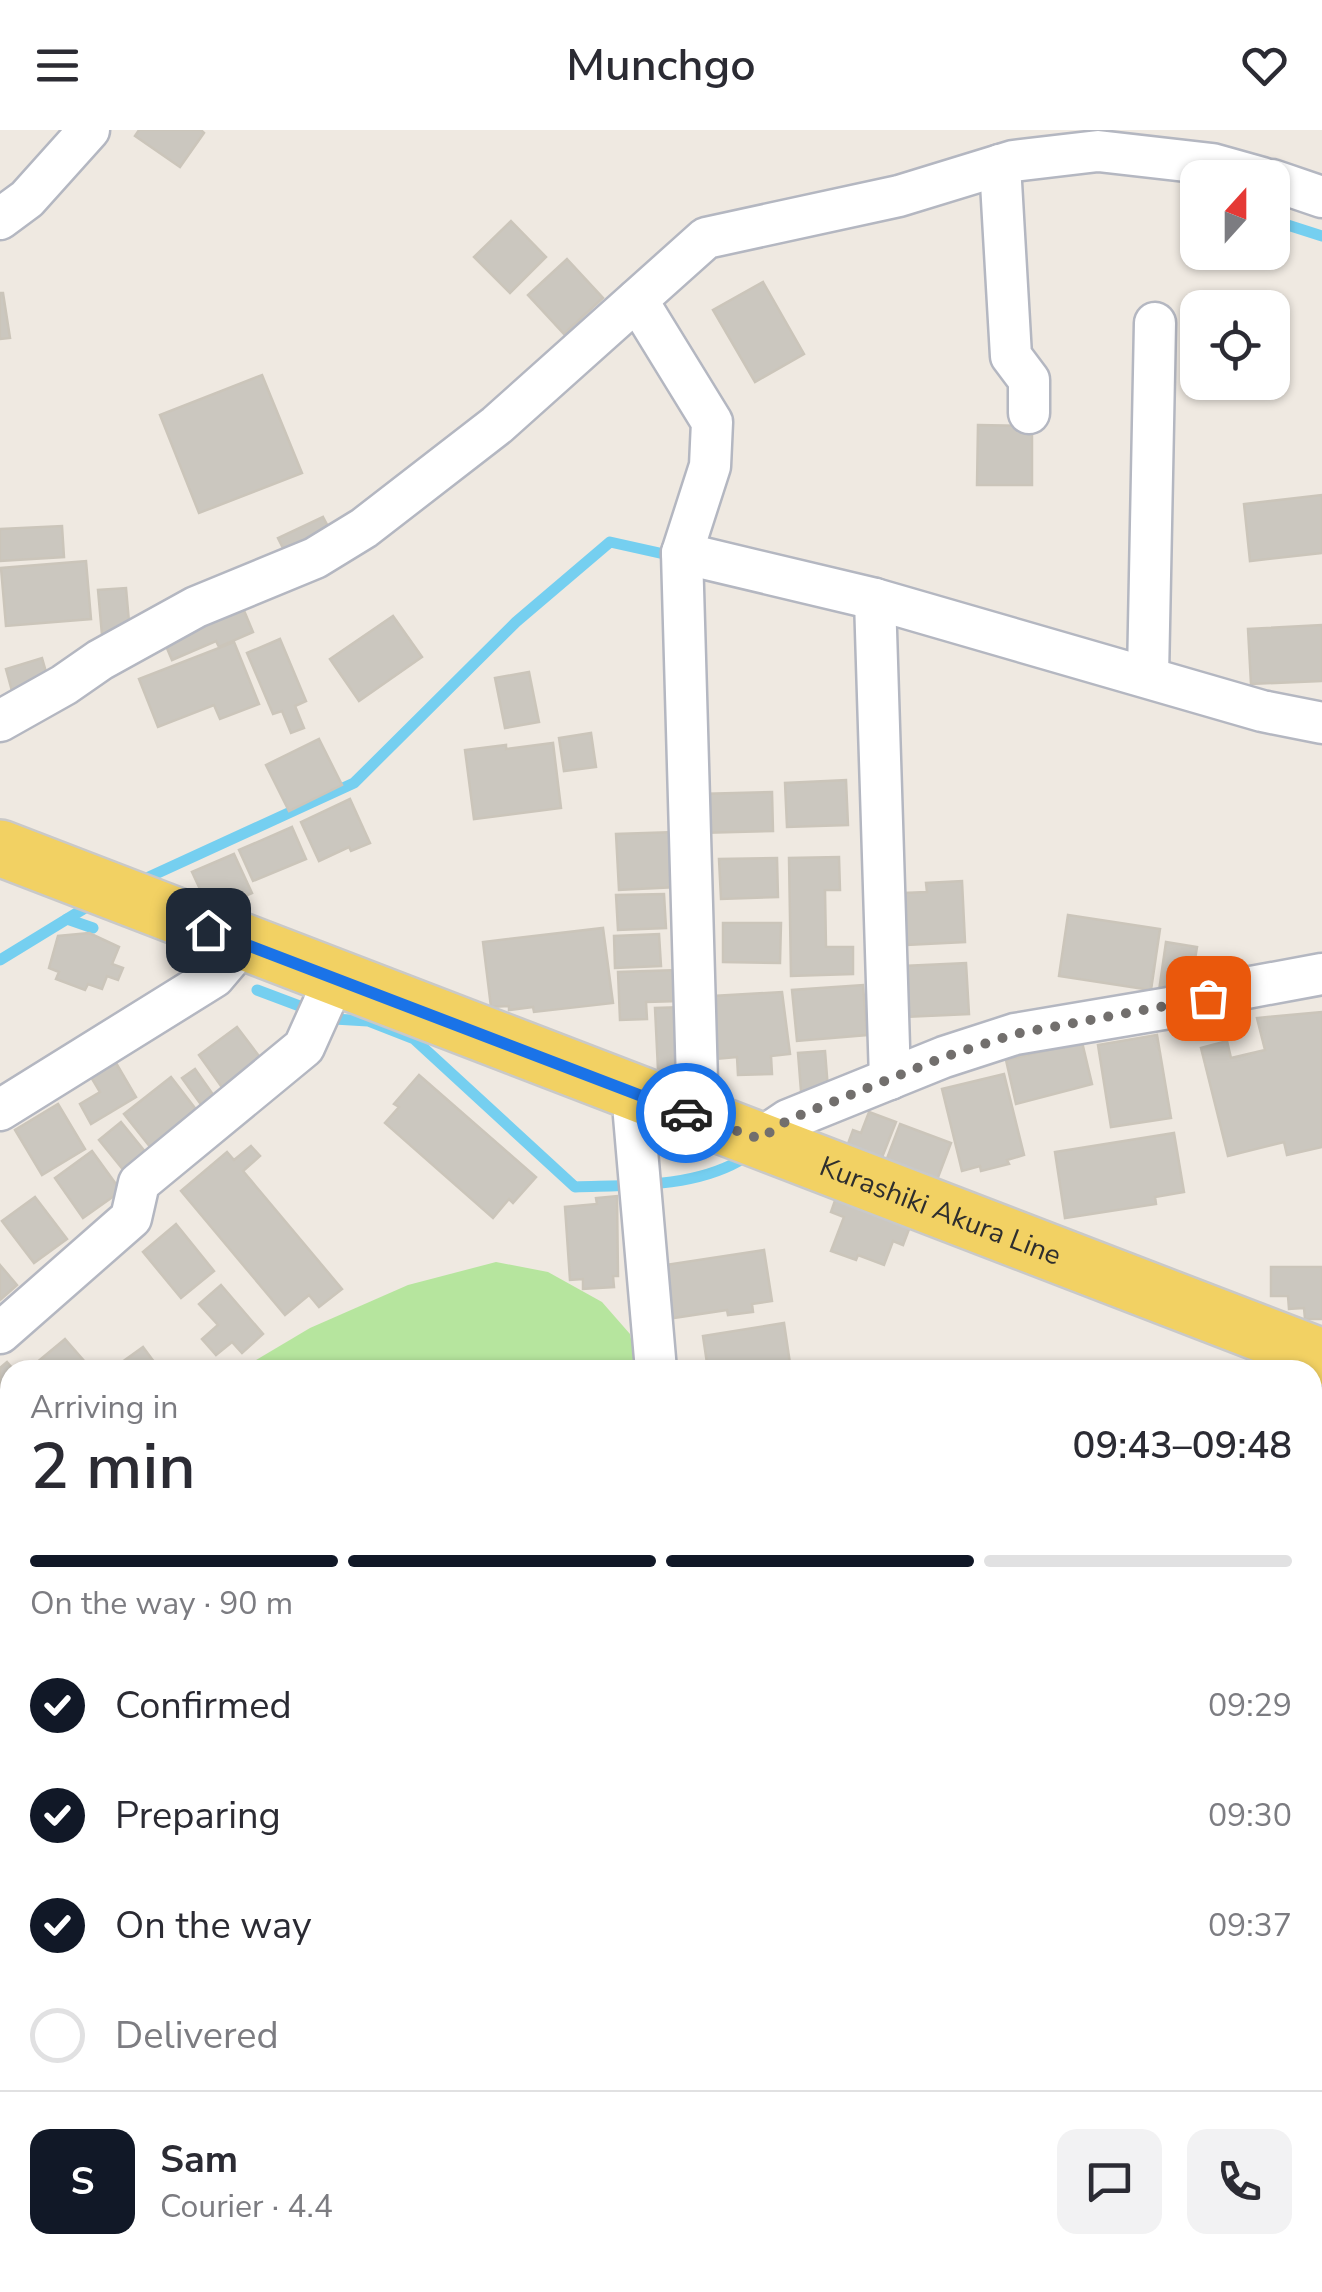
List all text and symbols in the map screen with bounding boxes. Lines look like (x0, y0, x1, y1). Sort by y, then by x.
text: Munchgo (566, 35, 756, 96)
icon: menu (30, 38, 85, 93)
icon: heart (1237, 38, 1292, 93)
north arrow (1180, 160, 1290, 270)
map controls (1180, 160, 1290, 400)
button: locate (1180, 290, 1290, 400)
pin (166, 888, 251, 973)
icon: home (181, 903, 236, 958)
pin (1166, 956, 1251, 1041)
icon: bag (1181, 971, 1236, 1026)
courier (636, 1063, 736, 1163)
icon: car (659, 1086, 714, 1141)
street label: Kurashiki Akura Line (814, 1147, 1067, 1275)
text: Arriving in (30, 1386, 178, 1429)
text: 09:43–09:48 (1073, 1420, 1292, 1471)
text: 2 min (30, 1422, 196, 1511)
text: On the way · 90 m (30, 1582, 293, 1625)
icon: check (30, 1678, 85, 1733)
text: Confirmed (115, 1680, 292, 1731)
text: 09:29 (1208, 1684, 1292, 1727)
icon: check (30, 1788, 85, 1843)
text: Preparing (115, 1790, 281, 1841)
text: 09:30 (1208, 1794, 1292, 1837)
icon: check (30, 1898, 85, 1953)
text: On the way (115, 1900, 311, 1951)
text: 09:37 (1208, 1904, 1292, 1947)
text: Delivered (115, 2010, 279, 2061)
button: chat (1057, 2129, 1162, 2234)
button: phone (1187, 2129, 1292, 2234)
text: Sam (160, 2134, 238, 2185)
text: S (71, 2156, 94, 2207)
text: Courier · 4.4 (160, 2185, 333, 2228)

